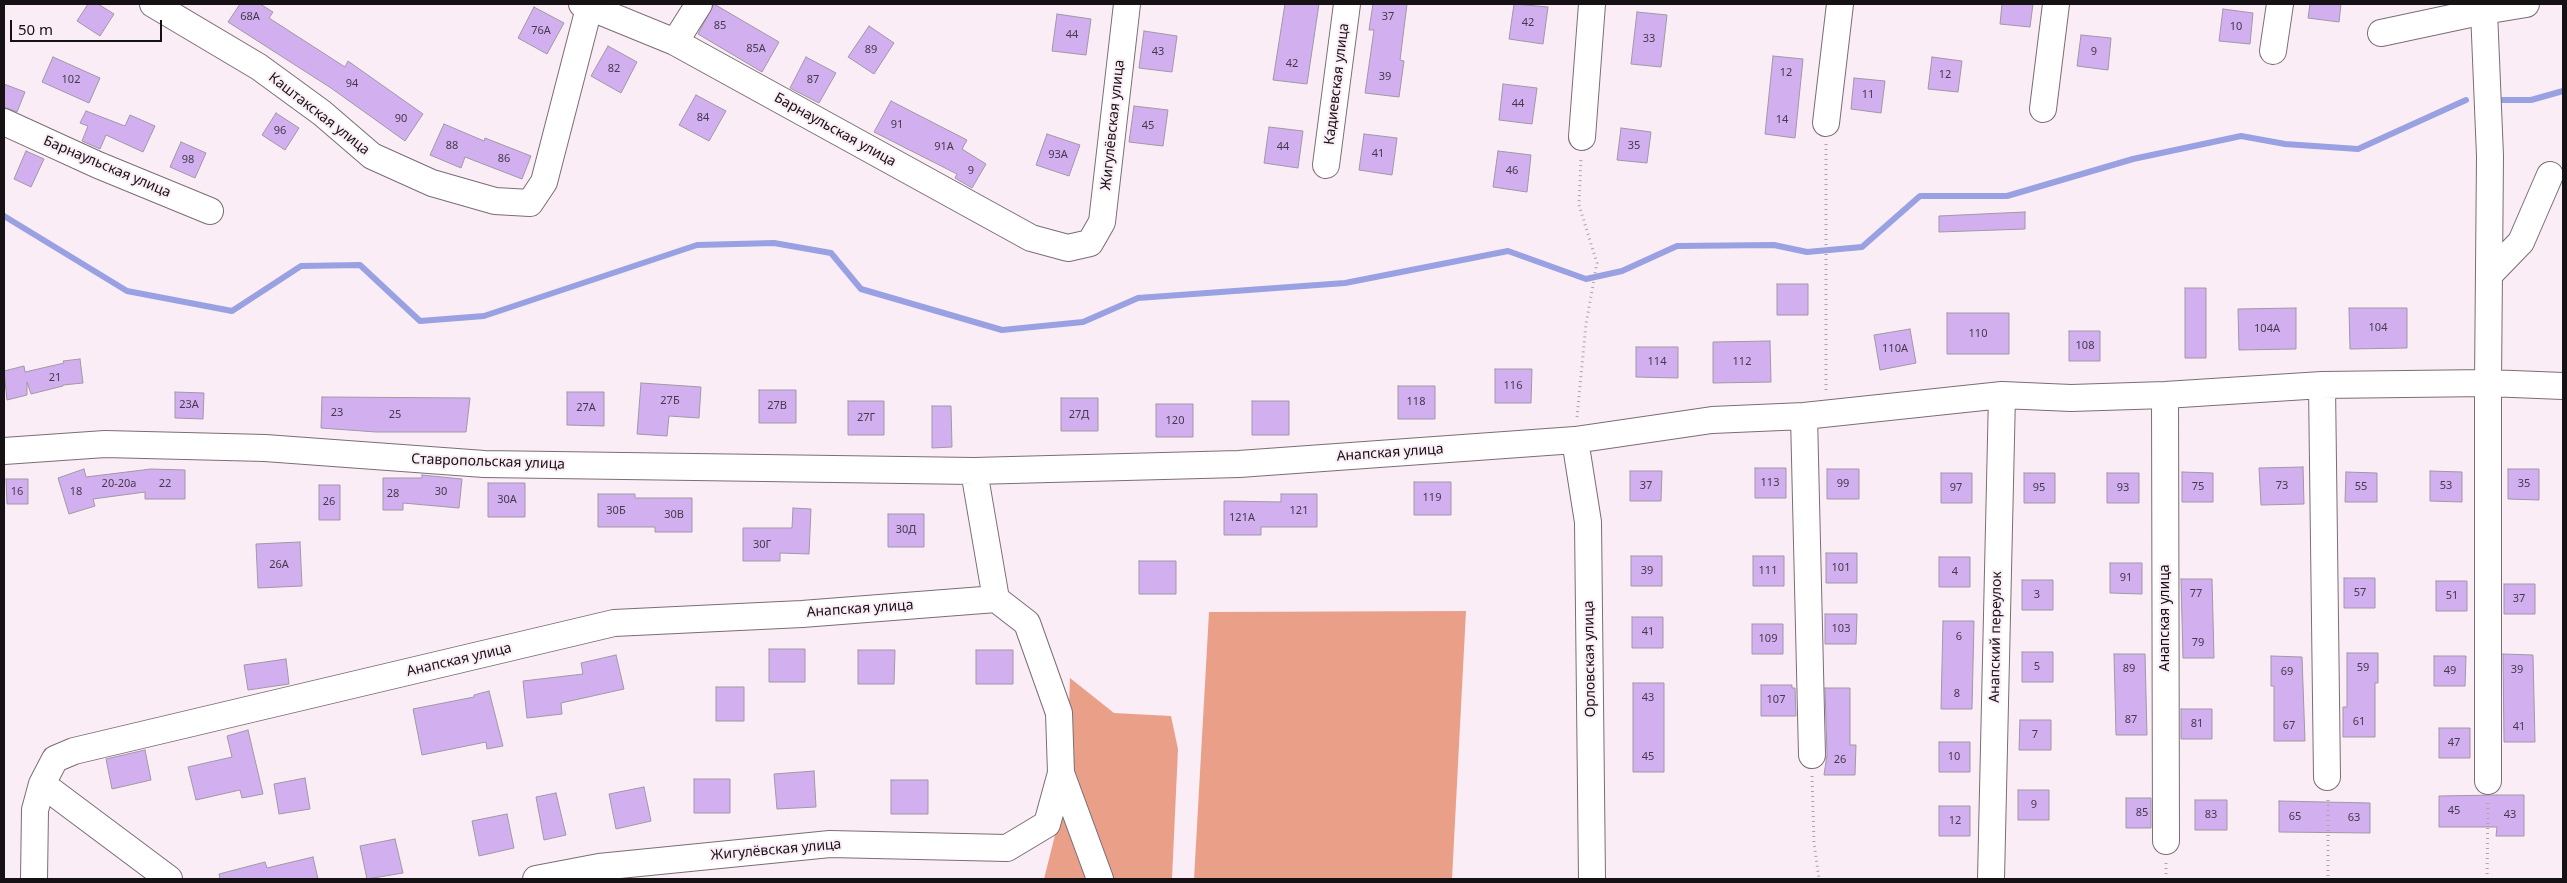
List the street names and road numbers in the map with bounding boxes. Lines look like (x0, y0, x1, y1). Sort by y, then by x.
street label: Кадиевская улица (1321, 22, 1353, 146)
street label: Жигулёвская улица (1098, 59, 1128, 191)
street label: Каштакская улица (265, 69, 373, 159)
street label: Барнаульская улица (771, 90, 899, 170)
street label: Барнаульская улица (41, 133, 173, 201)
street label: Анапская улица (1336, 441, 1444, 465)
street label: Ставропольская улица (411, 451, 565, 473)
street label: Анапская улица (2157, 564, 2173, 672)
street label: Анапский переулок (1986, 571, 2006, 703)
street label: Анапская улица (806, 597, 914, 621)
street label: Орловская улица (1581, 600, 1599, 718)
street label: Анапская улица (405, 640, 513, 680)
street label: Жигулёвская улица (710, 836, 842, 864)

